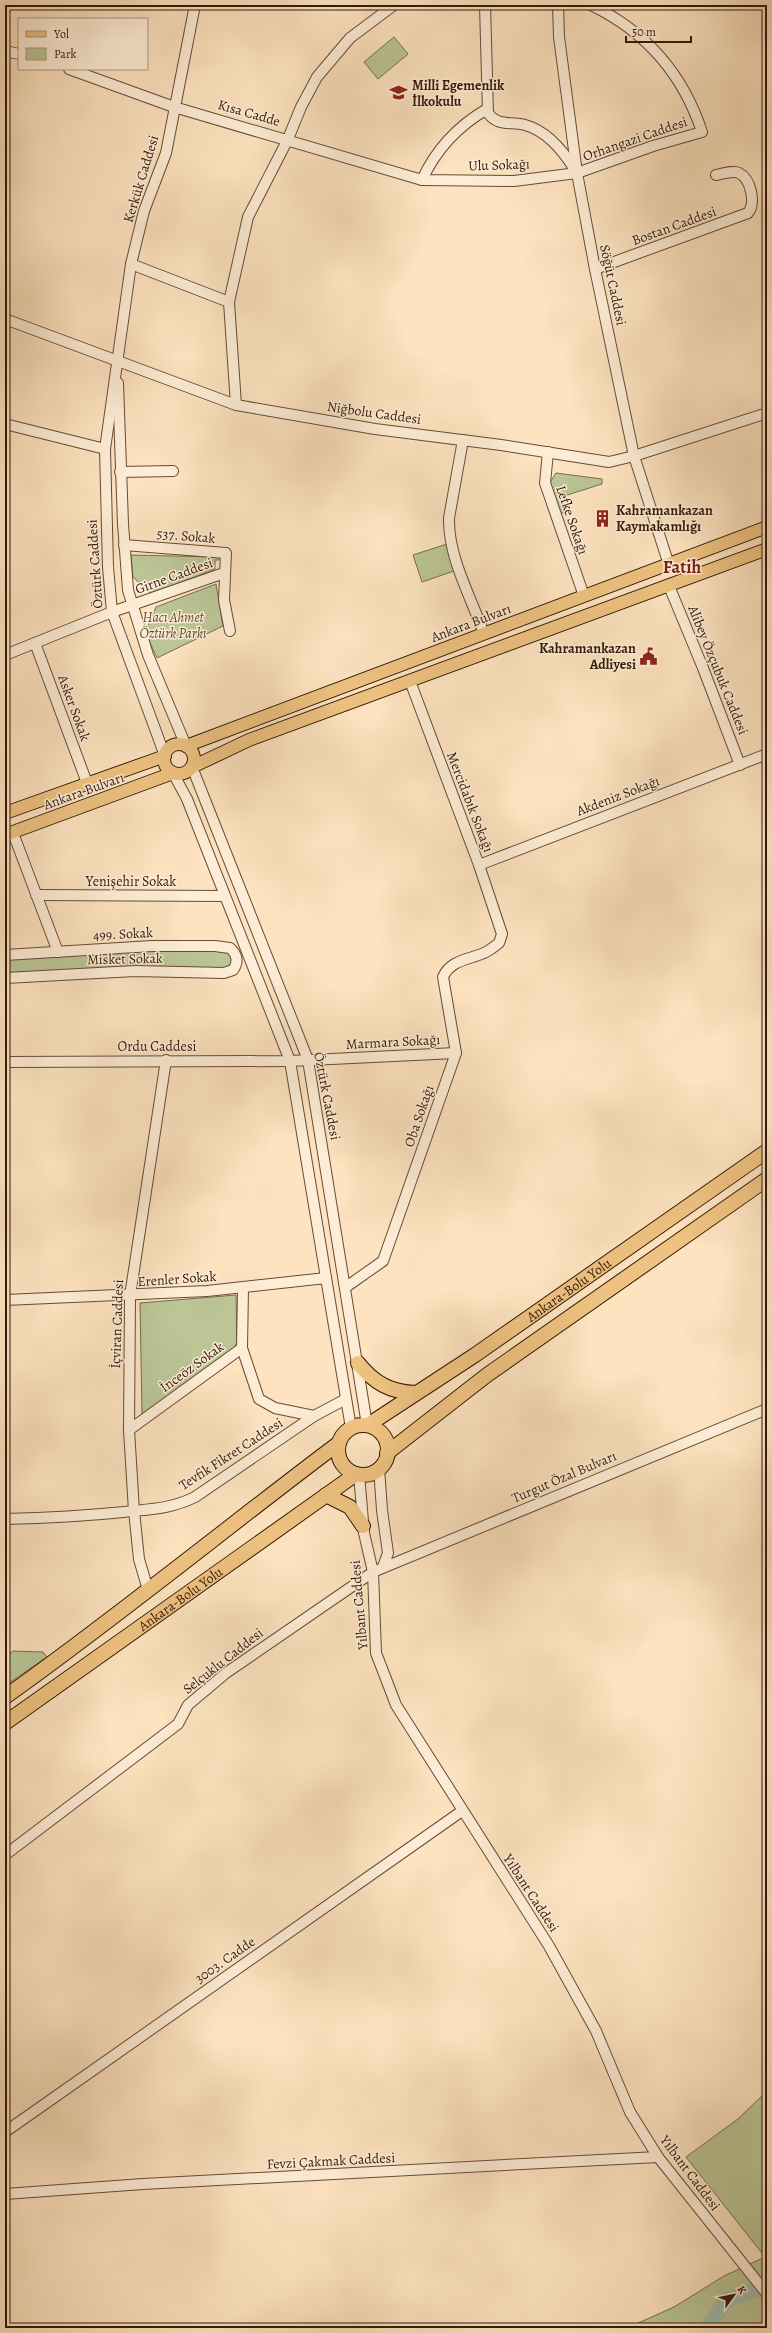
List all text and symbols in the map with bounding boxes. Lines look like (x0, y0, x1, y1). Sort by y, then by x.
legend (18, 18, 148, 70)
scale bar (626, 18, 691, 44)
text: 50 m (632, 24, 656, 40)
text: Yol (53, 26, 69, 42)
text: Park (54, 46, 77, 62)
place label: Milli Egemenlik İlkokulu (412, 76, 505, 111)
school or university icon: Milli Egemenlik İlkokulu (389, 83, 409, 103)
street label: Kısa Cadde (215, 95, 283, 131)
street label: Orhangazi Caddesi (580, 112, 690, 166)
street label: Kerkük Caddesi (119, 133, 163, 225)
street label: Ulu Sokağı (468, 154, 530, 176)
street label: Bostan Caddesi (629, 202, 719, 250)
street label: Söğüt Caddesi (595, 243, 631, 327)
street label: Niğbolu Caddesi (326, 397, 422, 429)
street label: Lefke Sokağı (551, 483, 593, 557)
place label: Kahramankazan Kaymakamlığı (616, 501, 713, 536)
building icon: Kahramankazan Kaymakamlığı (593, 508, 613, 528)
street label: Öztürk Caddesi (82, 519, 108, 609)
street label: 537. Sokak (156, 524, 216, 548)
street label: Girne Caddesi (133, 553, 215, 599)
district label: Fatih (663, 555, 701, 579)
street label: Ankara Bulvarı (427, 599, 514, 647)
street label: Alibey Özçubuk Caddesi (683, 602, 753, 738)
park label: Hacı Ahmet Öztürk Parkı (139, 608, 207, 643)
place label: Kahramankazan Adliyesi (539, 639, 636, 674)
public building icon: Kahramankazan Adliyesi (639, 646, 659, 666)
street label: Asker Sokak (53, 671, 95, 744)
street label: Mercidabık Sokağı (442, 749, 498, 855)
street label: Ankara Bulvarı (40, 768, 127, 815)
street label: Akdeniz Sokağı (573, 771, 662, 821)
street label: Yenişehir Sokak (85, 872, 176, 891)
street label: 499. Sokak (92, 923, 154, 945)
street label: Misket Sokak (87, 949, 163, 969)
street label: Marmara Sokağı (345, 1030, 441, 1054)
street label: Ordu Caddesi (118, 1037, 197, 1056)
street label: Öztürk Caddesi (309, 1050, 345, 1142)
street label: Oba Sokağı (400, 1082, 438, 1150)
street label: Ankara-Bolu Yolu (522, 1253, 615, 1326)
street label: Erenler Sokak (137, 1267, 217, 1291)
street label: İçviran Caddesi (106, 1279, 128, 1369)
street label: İnceöz Sokak (156, 1337, 228, 1397)
street label: Tevfik Fikret Caddesi (175, 1413, 287, 1495)
street label: Turgut Özal Bulvarı (509, 1446, 619, 1508)
street label: Yılbant Caddesi (346, 1559, 372, 1652)
street label: Ankara-Bolu Yolu (133, 1562, 227, 1636)
street label: Selçuklu Caddesi (179, 1624, 267, 1698)
street label: Yılbant Caddesi (498, 1849, 563, 1936)
street label: 3003. Cadde (191, 1932, 259, 1988)
street label: Yılbant Caddesi (655, 2131, 725, 2215)
street label: Fevzi Çakmak Caddesi (266, 2148, 396, 2174)
north arrow (714, 2275, 754, 2315)
text: K (734, 2283, 751, 2298)

